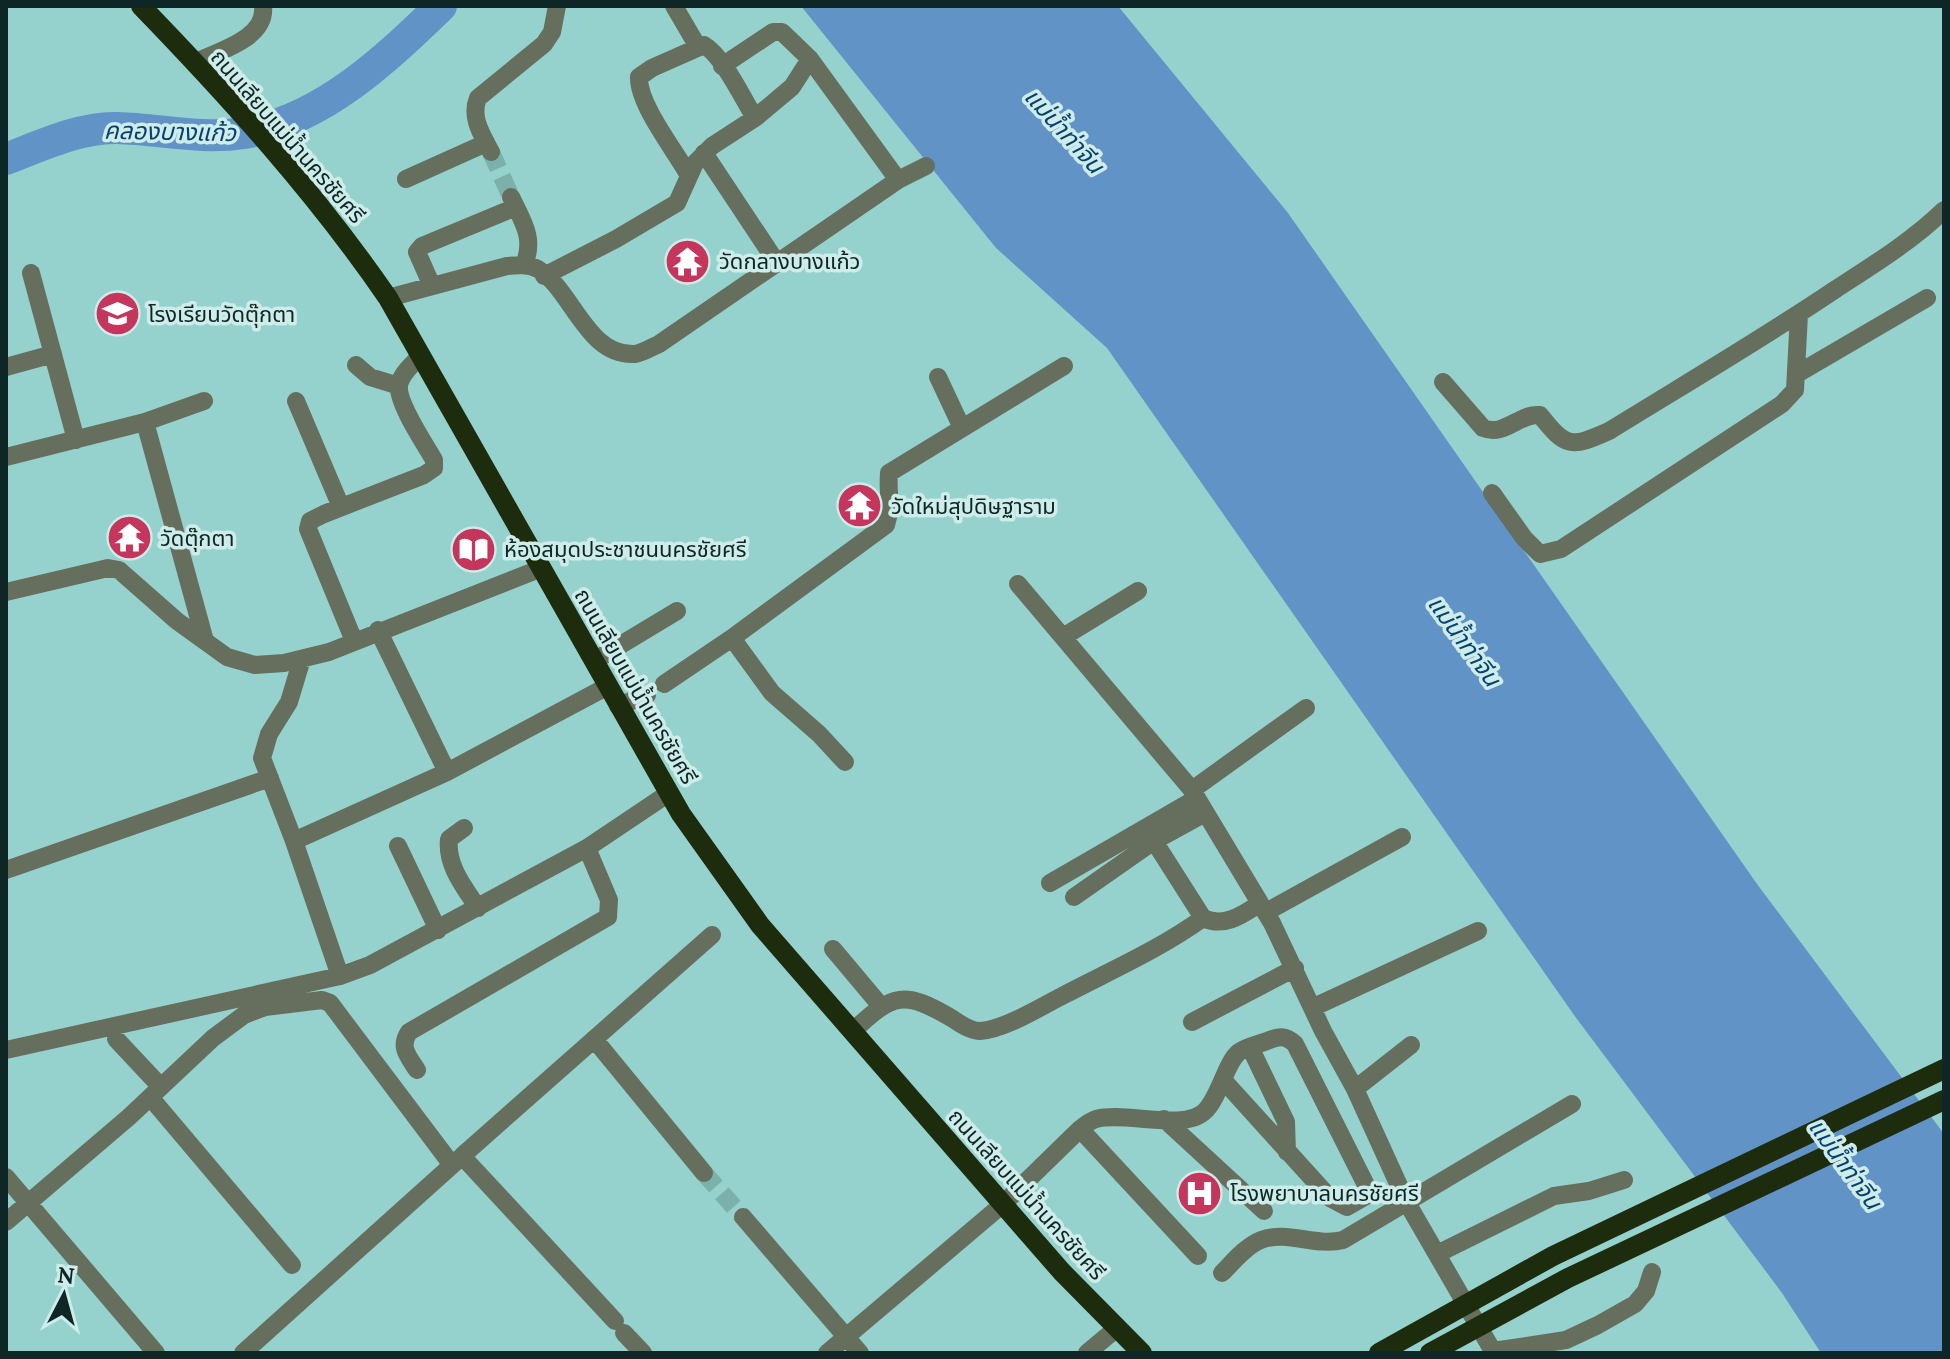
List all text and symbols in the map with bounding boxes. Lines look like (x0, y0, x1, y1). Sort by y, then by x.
street label: ถนนเลียบแม่น้ำนครชัยศรี (205, 43, 372, 229)
water label: แม่น้ำท่าจีน (1018, 81, 1113, 181)
water label: คลองบางแก้ว (104, 115, 237, 148)
temple icon: วัดกลางบางแก้ว (664, 237, 712, 285)
place label: วัดกลางบางแก้ว (719, 247, 860, 275)
school or university icon: โรงเรียนวัดตุ๊กตา (93, 290, 141, 338)
place label: โรงเรียนวัดตุ๊กตา (148, 300, 295, 328)
temple icon: วัดใหม่สุปดิษฐาราม (836, 482, 884, 530)
place label: วัดใหม่สุปดิษฐาราม (891, 492, 1056, 520)
temple icon: วัดตุ๊กตา (105, 514, 153, 562)
place label: วัดตุ๊กตา (160, 524, 235, 552)
library icon: ห้องสมุดประชาชนนครชัยศรี (449, 525, 497, 573)
place label: ห้องสมุดประชาชนนครชัยศรี (504, 535, 747, 563)
street label: ถนนเลียบแม่น้ำนครชัยศรี (569, 583, 704, 789)
water label: แม่น้ำท่าจีน (1421, 589, 1509, 693)
street label: ถนนเลียบแม่น้ำนครชัยศรี (943, 1102, 1112, 1286)
water label: แม่น้ำท่าจีน (1802, 1112, 1890, 1216)
hospital icon: โรงพยาบาลนครชัยศรี (1175, 1169, 1223, 1217)
place label: โรงพยาบาลนครชัยศรี (1230, 1179, 1419, 1207)
north arrow (24, 1255, 104, 1335)
text: N (56, 1260, 76, 1290)

